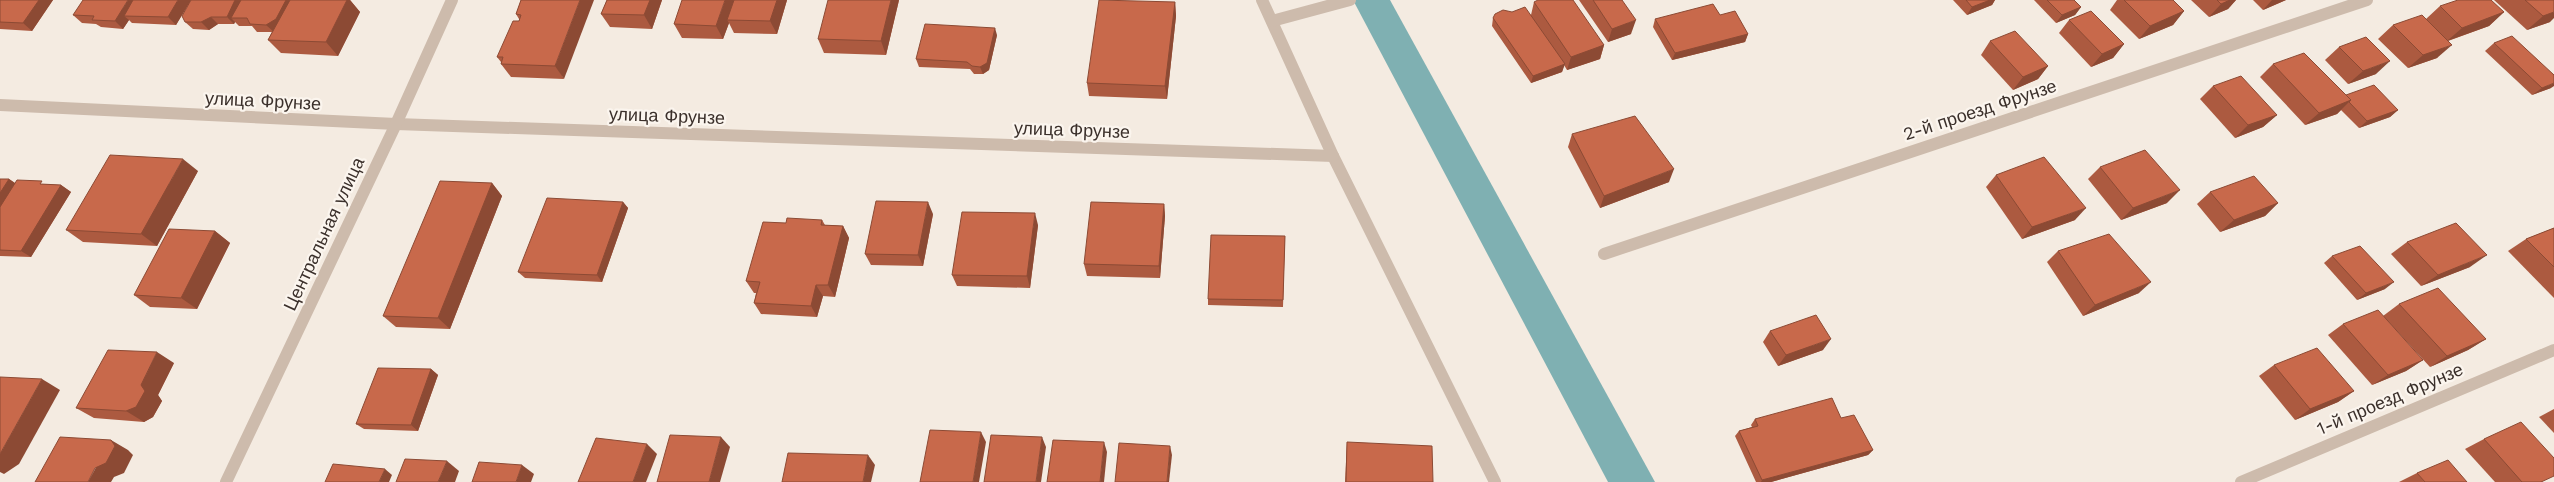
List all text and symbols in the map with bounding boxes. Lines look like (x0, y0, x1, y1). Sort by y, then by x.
street label: 2-й проезд Фрунзе (1901, 75, 2059, 144)
street label: улица Фрунзе (204, 87, 322, 114)
street label: улица Фрунзе (609, 103, 725, 128)
street label: улица Фрунзе (1014, 117, 1130, 142)
street label: Центральная улица (279, 153, 369, 314)
street label: 1-й проезд Фрунзе (2314, 358, 2466, 439)

